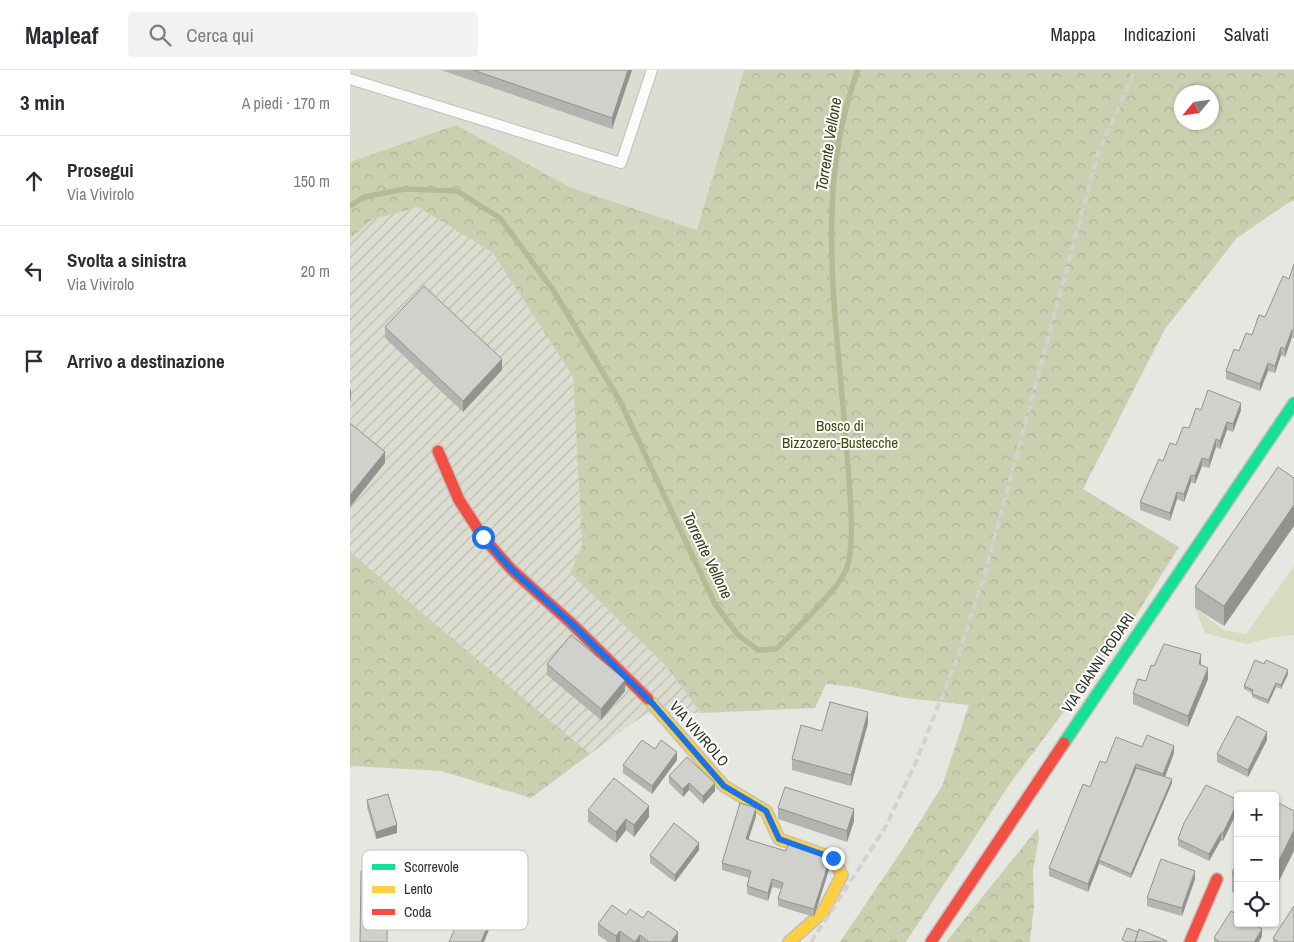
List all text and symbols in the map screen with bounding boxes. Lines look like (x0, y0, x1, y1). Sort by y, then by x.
search box (128, 12, 478, 57)
text: Mapleaf (25, 19, 98, 51)
icon: search (146, 21, 174, 49)
text: Cerca qui (186, 22, 254, 48)
text: Mappa (1051, 22, 1096, 47)
text: Indicazioni (1124, 22, 1196, 47)
text: Salvati (1224, 22, 1269, 47)
north arrow (1174, 85, 1219, 130)
text: 3 min (20, 88, 65, 117)
text: A piedi · 170 m (242, 92, 330, 114)
water label: Torrente Vellone (810, 96, 846, 192)
text: Prosegui (67, 157, 134, 183)
icon: ahead (20, 167, 48, 195)
text: 150 m (294, 170, 330, 192)
text: Via Vivirolo (67, 183, 134, 205)
text: Svolta a sinistra (67, 247, 187, 273)
icon: left (20, 257, 48, 285)
text: 20 m (301, 260, 330, 282)
text: Via Vivirolo (67, 273, 134, 295)
icon: arrive (20, 347, 48, 375)
text: Arrivo a destinazione (67, 348, 225, 374)
park label: Bosco di Bizzozero-Bustecche (782, 415, 898, 453)
water label: Torrente Vellone (677, 508, 739, 602)
route start (472, 526, 495, 549)
street label: VIA GIANNI RODARI (1056, 609, 1139, 717)
street label: VIA VIVIROLO (665, 696, 734, 771)
map controls (1234, 792, 1279, 927)
button: + (1234, 792, 1279, 837)
button: − (1234, 837, 1279, 882)
route end (822, 847, 845, 870)
legend (362, 850, 528, 930)
text: Scorrevole (404, 858, 459, 876)
text: Lento (404, 880, 433, 898)
button: locate (1234, 882, 1279, 927)
text: Coda (404, 903, 432, 921)

